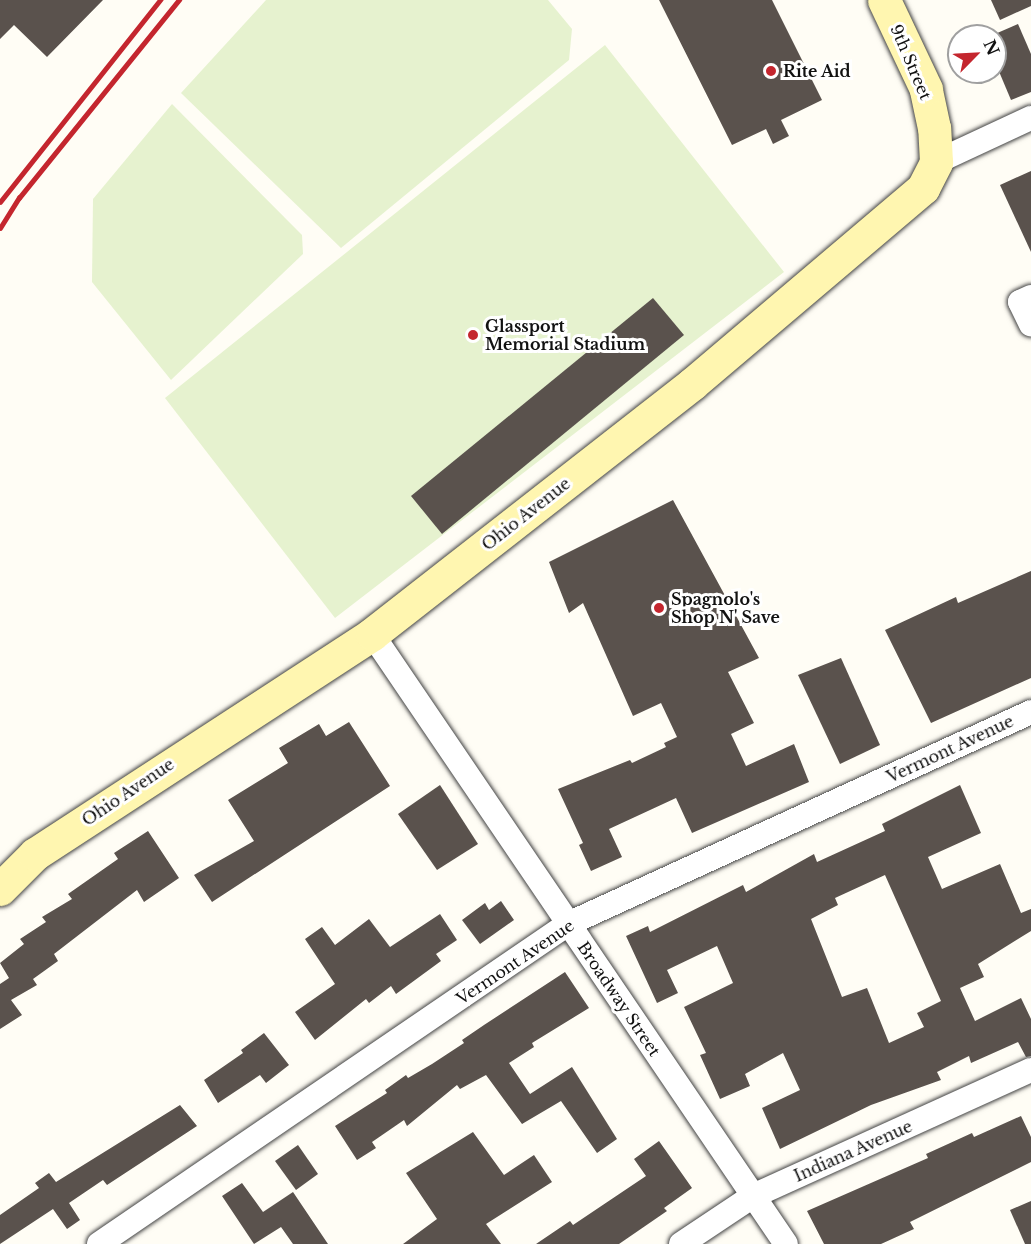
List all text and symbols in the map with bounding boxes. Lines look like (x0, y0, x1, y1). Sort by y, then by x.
street label: 9th Street (887, 21, 935, 103)
north arrow (947, 24, 1007, 84)
text: N (979, 37, 1004, 58)
place label: Rite Aid (783, 61, 851, 81)
marker: Rite Aid (764, 64, 778, 78)
place label: Glassport Memorial Stadium (485, 316, 645, 354)
marker: Glassport Memorial Stadium (466, 328, 480, 342)
street label: Ohio Avenue (478, 473, 574, 555)
place label: Spagnolo's Shop N' Save (671, 589, 780, 627)
marker: Spagnolo's Shop N' Save (652, 601, 666, 615)
street label: Vermont Avenue (883, 711, 1017, 787)
street label: Ohio Avenue (78, 754, 178, 830)
street label: Vermont Avenue (452, 915, 578, 1009)
street label: Broadway Street (573, 938, 665, 1060)
street label: Indiana Avenue (791, 1116, 915, 1186)

